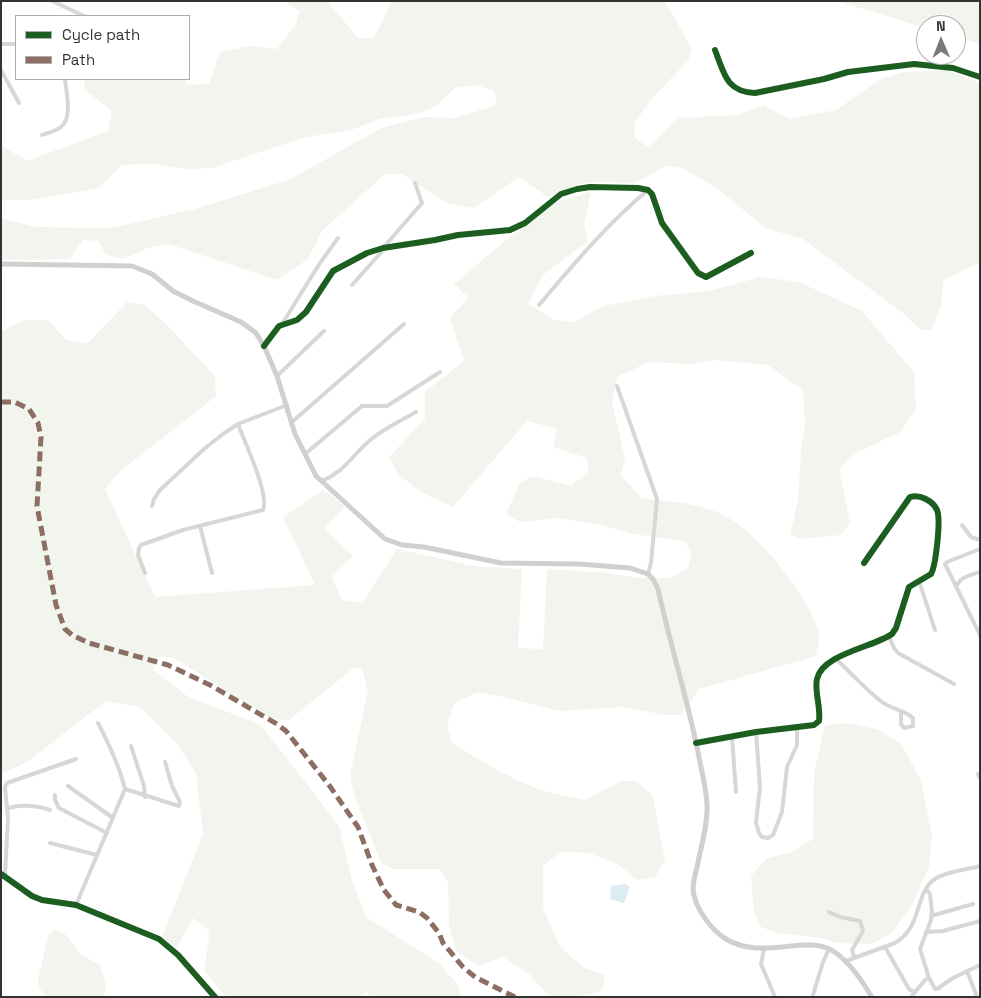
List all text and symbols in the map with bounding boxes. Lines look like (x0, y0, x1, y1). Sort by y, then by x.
legend (15, 15, 190, 80)
north arrow (916, 15, 966, 65)
text: N (936, 17, 946, 35)
text: Cycle path (62, 25, 140, 44)
text: Path (62, 50, 95, 69)

